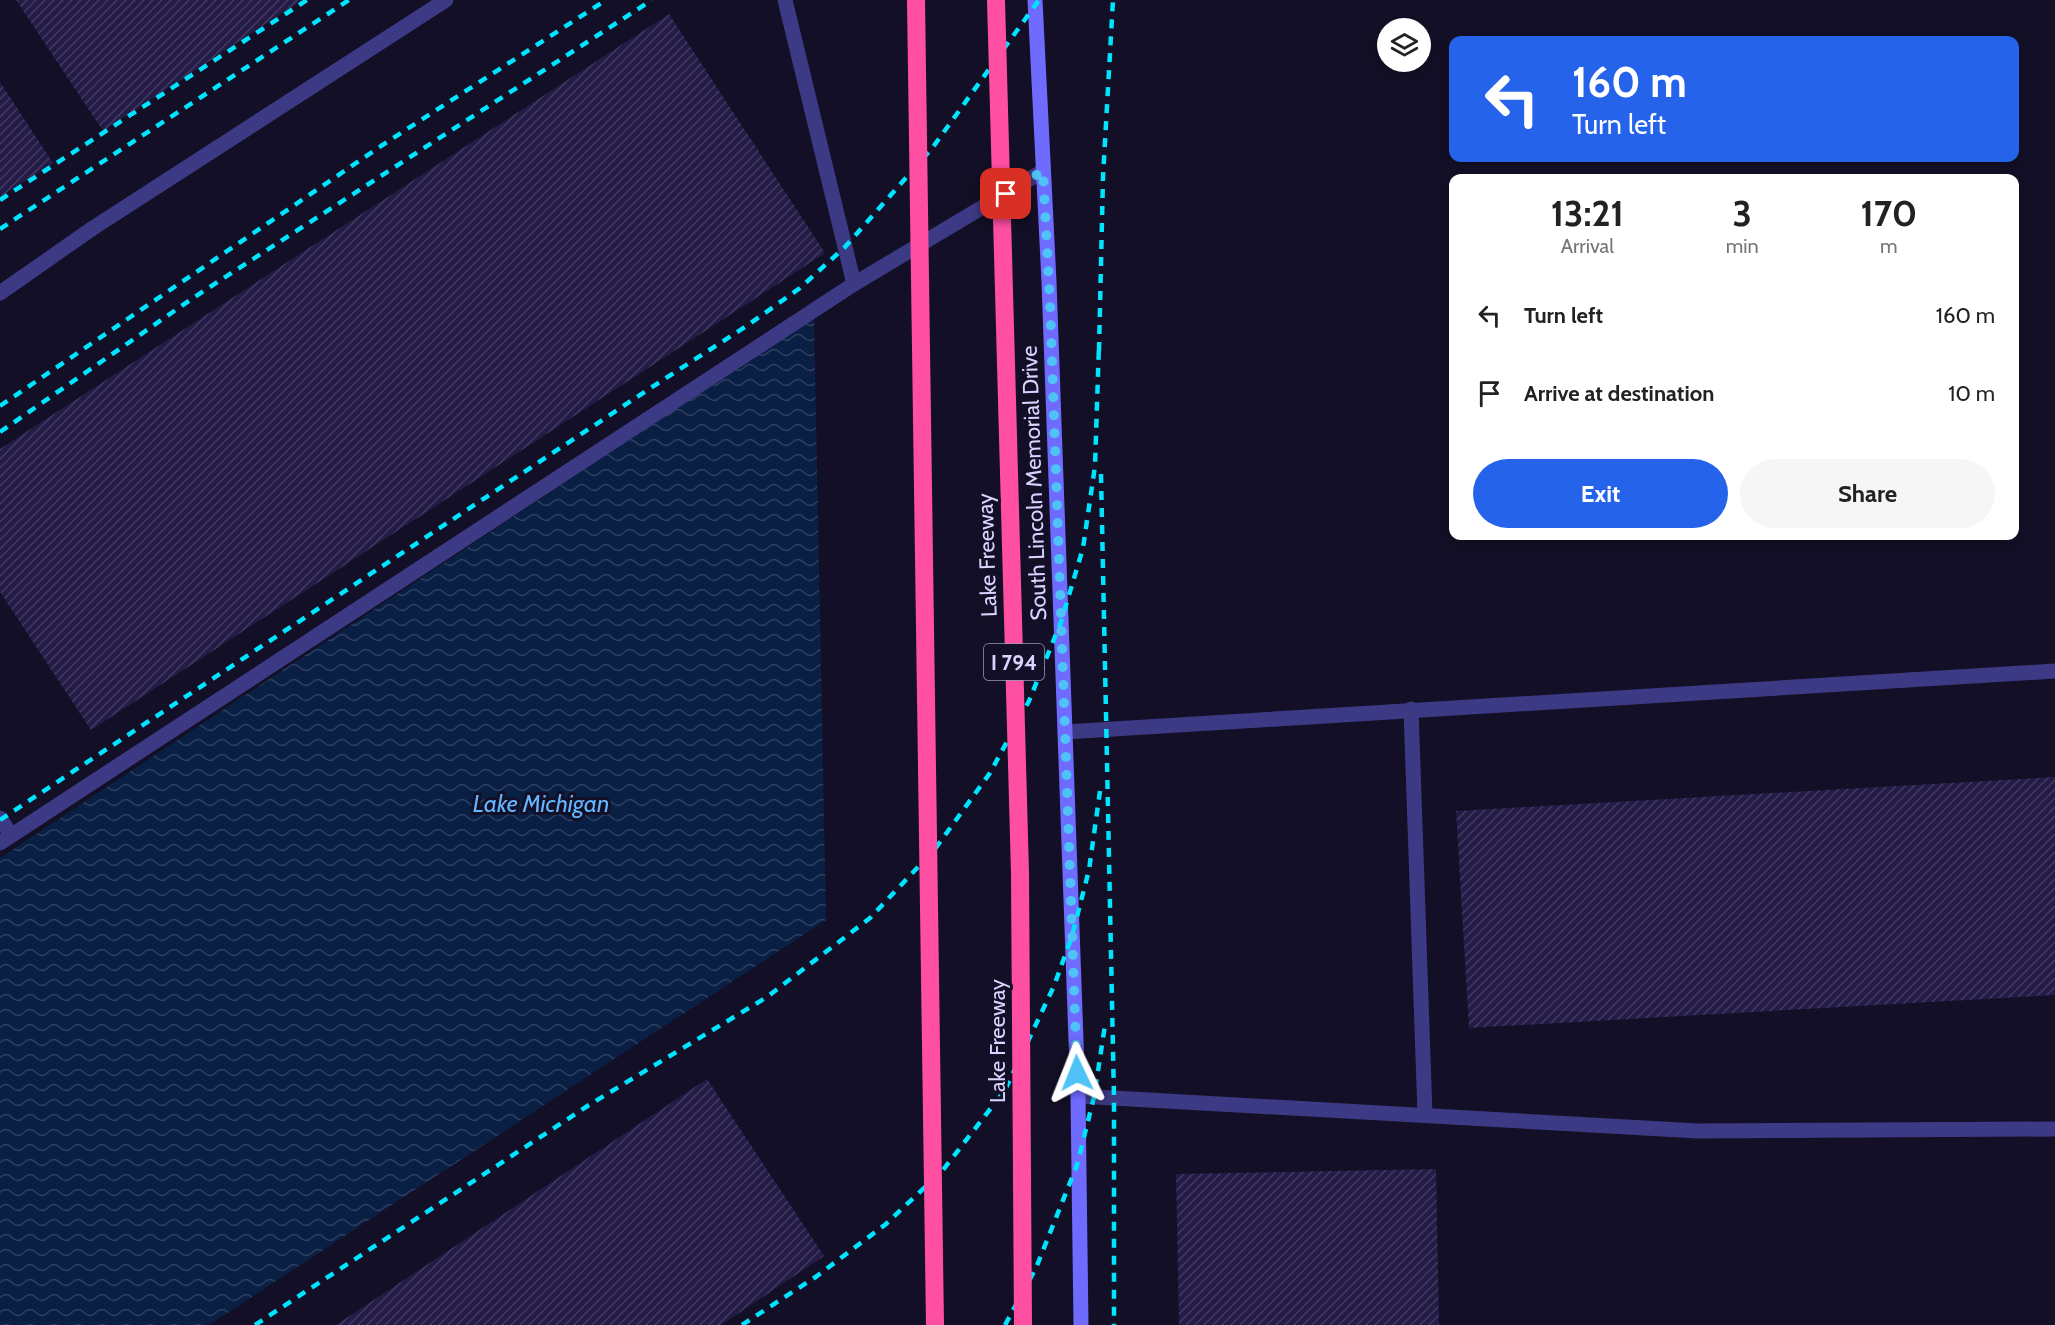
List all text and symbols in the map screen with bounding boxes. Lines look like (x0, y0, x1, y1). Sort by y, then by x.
map controls (1377, 18, 1431, 72)
button: layers (1377, 18, 1431, 72)
text: 160 m (1572, 56, 1687, 108)
icon: left (1473, 60, 1551, 138)
text: Turn left (1572, 108, 1666, 141)
pin (980, 168, 1031, 219)
icon: arrive (989, 177, 1022, 210)
text: 13:21 (1551, 191, 1624, 235)
text: 3 (1732, 191, 1752, 235)
text: 170 (1860, 191, 1917, 235)
text: Arrival (1561, 234, 1614, 258)
text: min (1726, 234, 1759, 258)
text: m (1880, 234, 1898, 258)
icon: left (1473, 299, 1506, 332)
text: Turn left (1524, 302, 1603, 329)
text: 160 m (1936, 302, 1995, 329)
street label: South Lincoln Memorial Drive (1016, 345, 1052, 621)
icon: arrive (1473, 377, 1506, 410)
text: Arrive at destination (1524, 380, 1714, 407)
text: 10 m (1948, 380, 1995, 407)
button: Exit (1473, 459, 1728, 528)
button: Share (1740, 459, 1995, 528)
street label: Lake Freeway (971, 493, 1003, 617)
road number: I 794 (984, 644, 1044, 680)
water label: Lake Michigan (473, 789, 609, 818)
street label: Lake Freeway (984, 979, 1011, 1103)
position arrow (1045, 1041, 1109, 1105)

